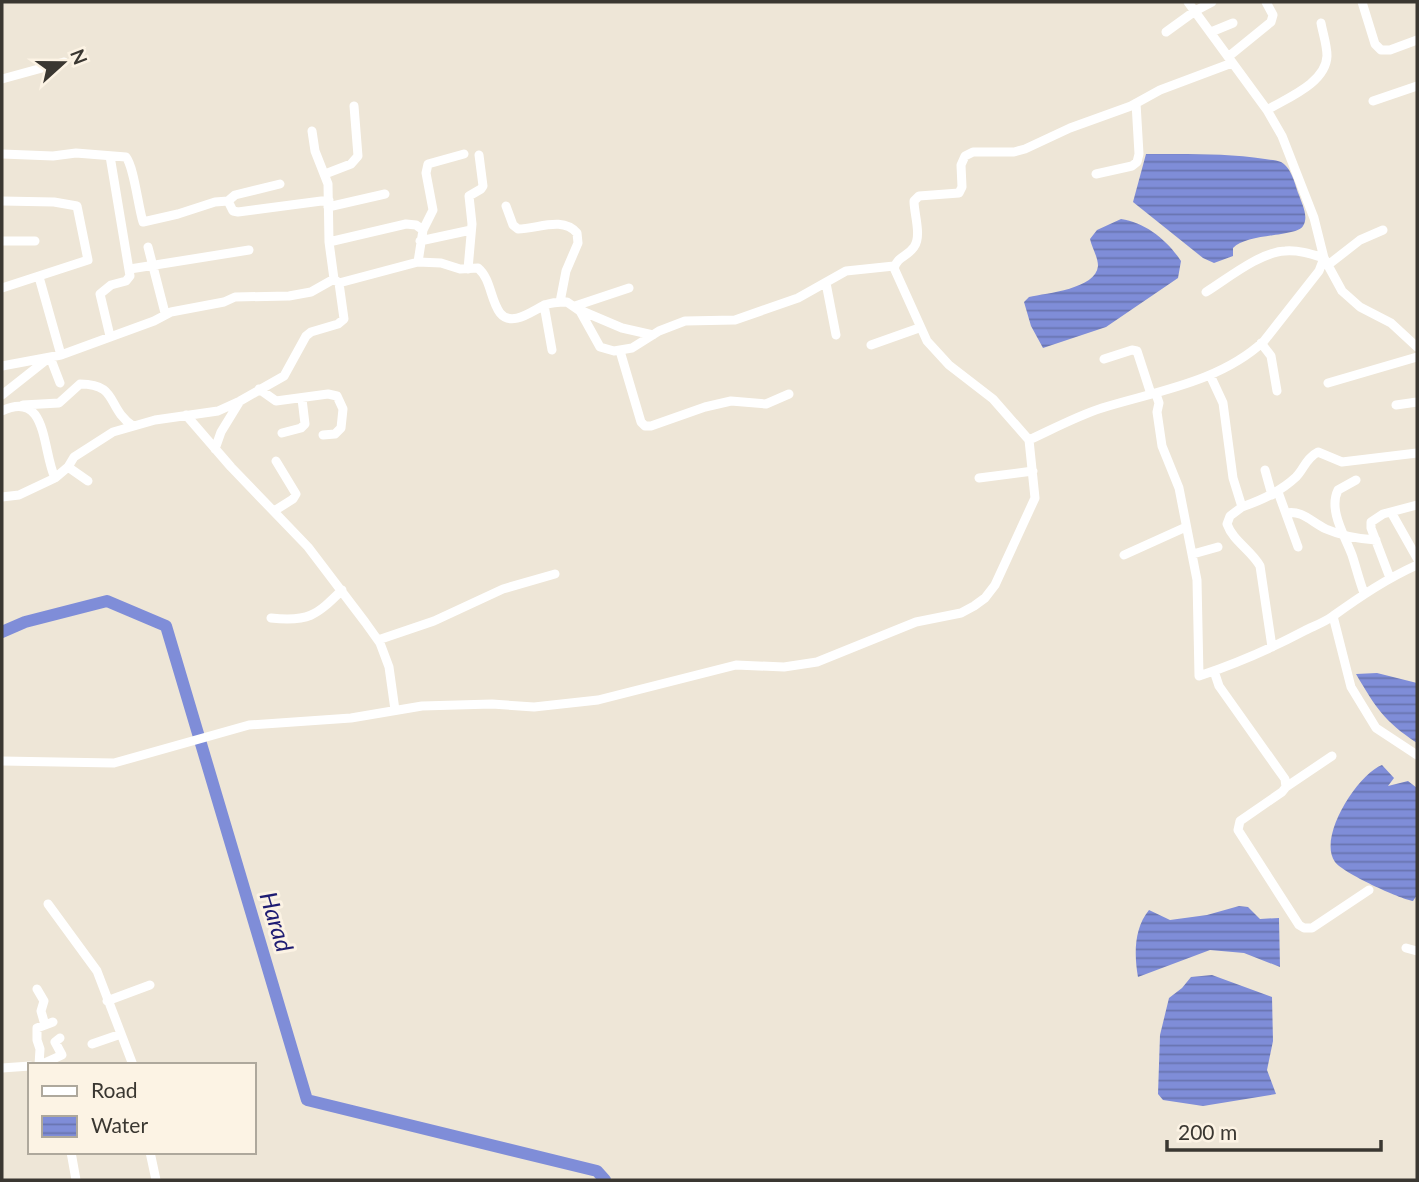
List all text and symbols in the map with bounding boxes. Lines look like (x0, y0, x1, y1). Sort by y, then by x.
north arrow (28, 28, 98, 98)
text: N (66, 46, 93, 68)
water label: Harad (255, 888, 300, 955)
legend (28, 1063, 256, 1154)
text: Road (91, 1077, 138, 1102)
scale bar (1167, 1108, 1380, 1152)
text: Water (91, 1112, 148, 1137)
text: 200 m (1178, 1119, 1237, 1144)

